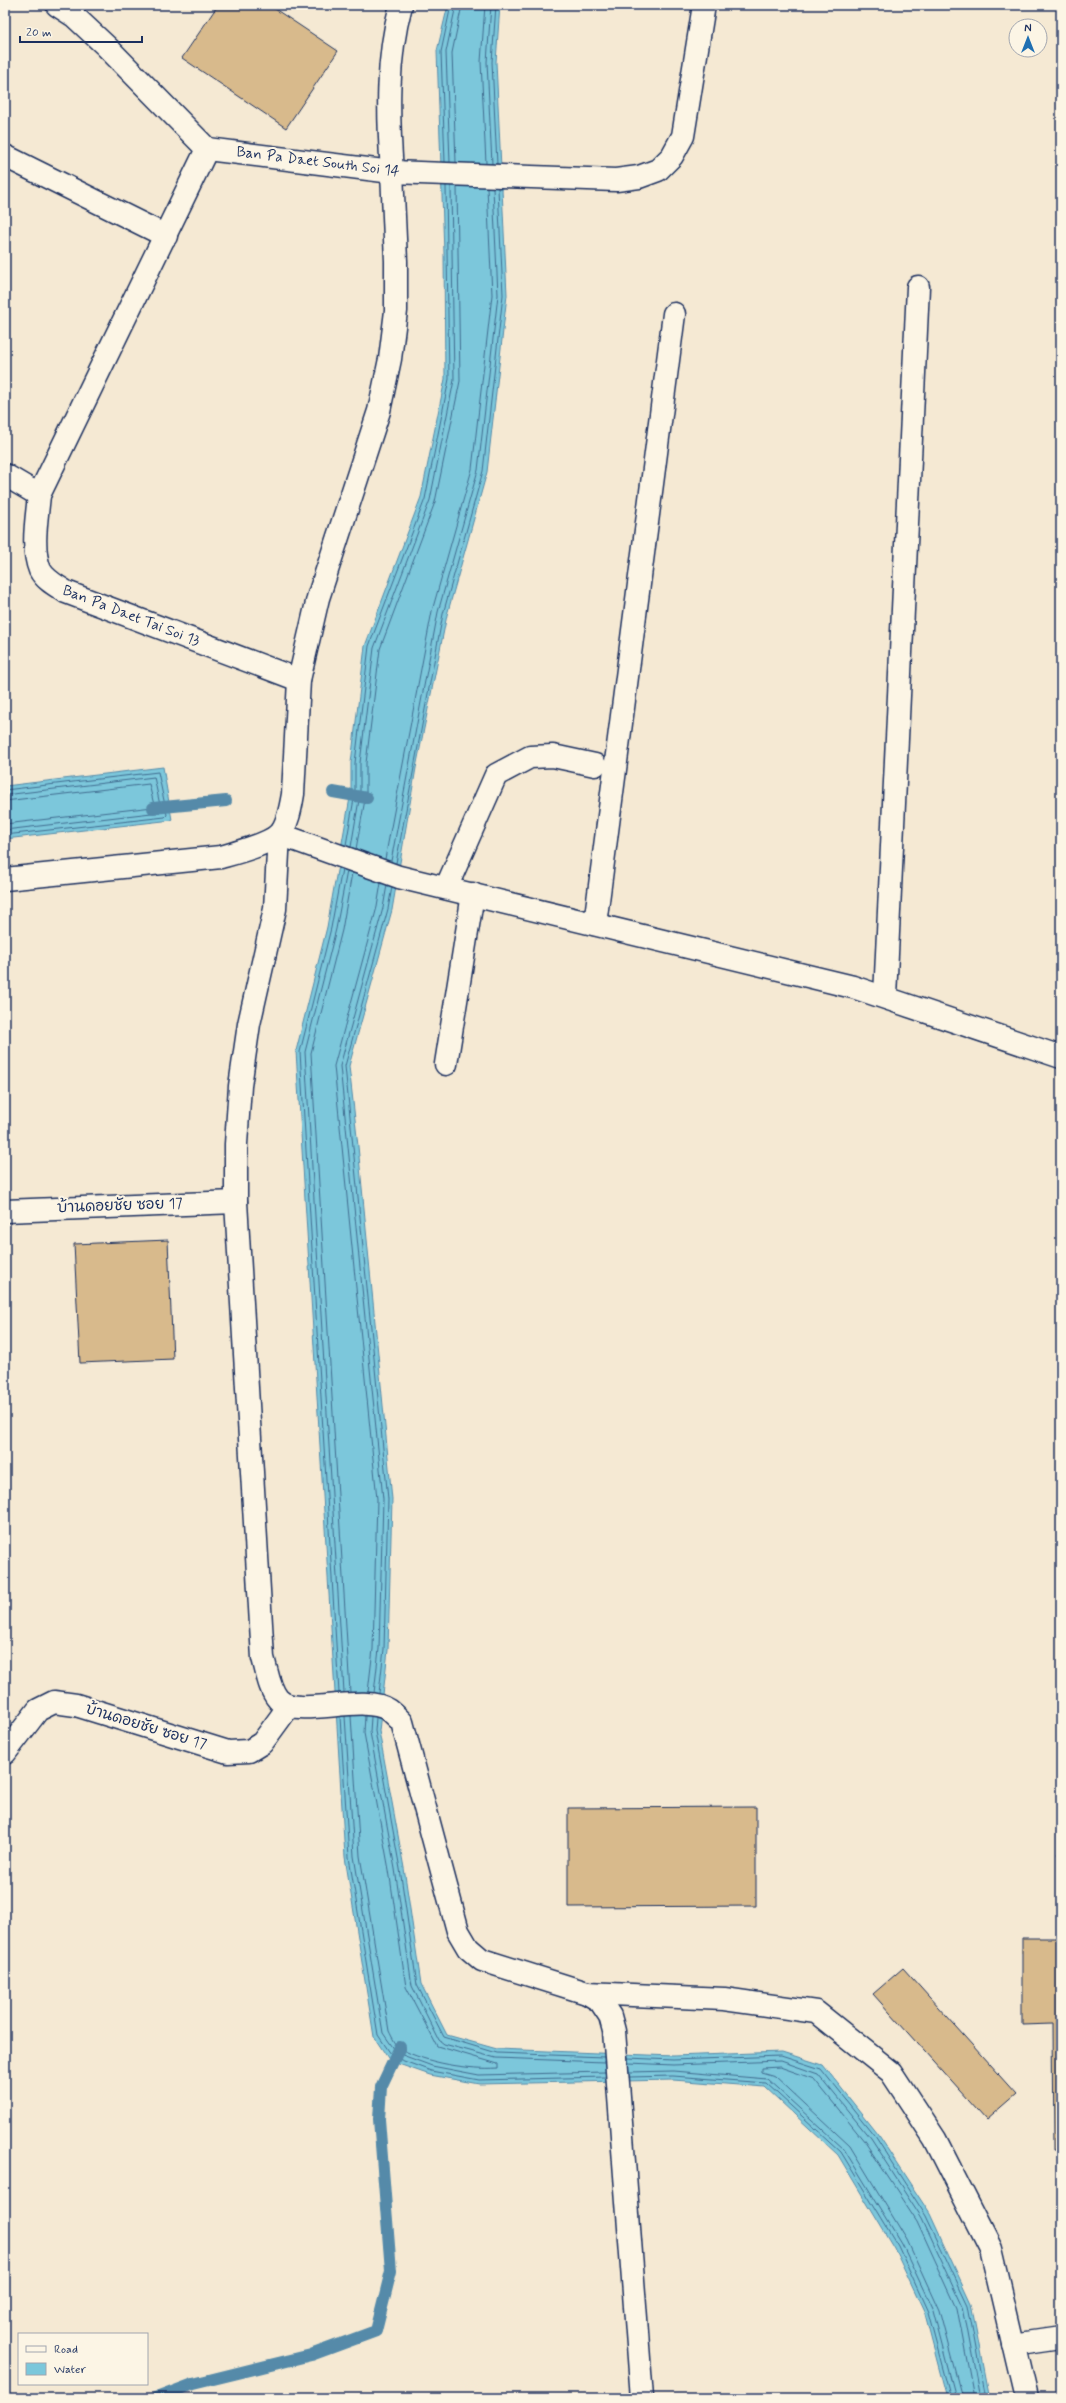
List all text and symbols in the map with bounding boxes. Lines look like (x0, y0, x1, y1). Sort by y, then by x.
scale bar (20, 18, 142, 44)
north arrow (1008, 18, 1048, 58)
text: N (1024, 22, 1032, 36)
text: 20 m (26, 25, 52, 41)
street label: Ban Pa Daet South Soi 14 (235, 142, 401, 182)
street label: Ban Pa Daet Tai Soi 13 (59, 581, 203, 651)
street label: บ้านดอยชัย ซอย 17 (57, 1193, 184, 1218)
street label: บ้านดอยชัย ซอย 17 (83, 1698, 210, 1755)
legend (18, 2333, 148, 2385)
text: Road (54, 2342, 78, 2358)
text: Water (54, 2362, 86, 2378)

